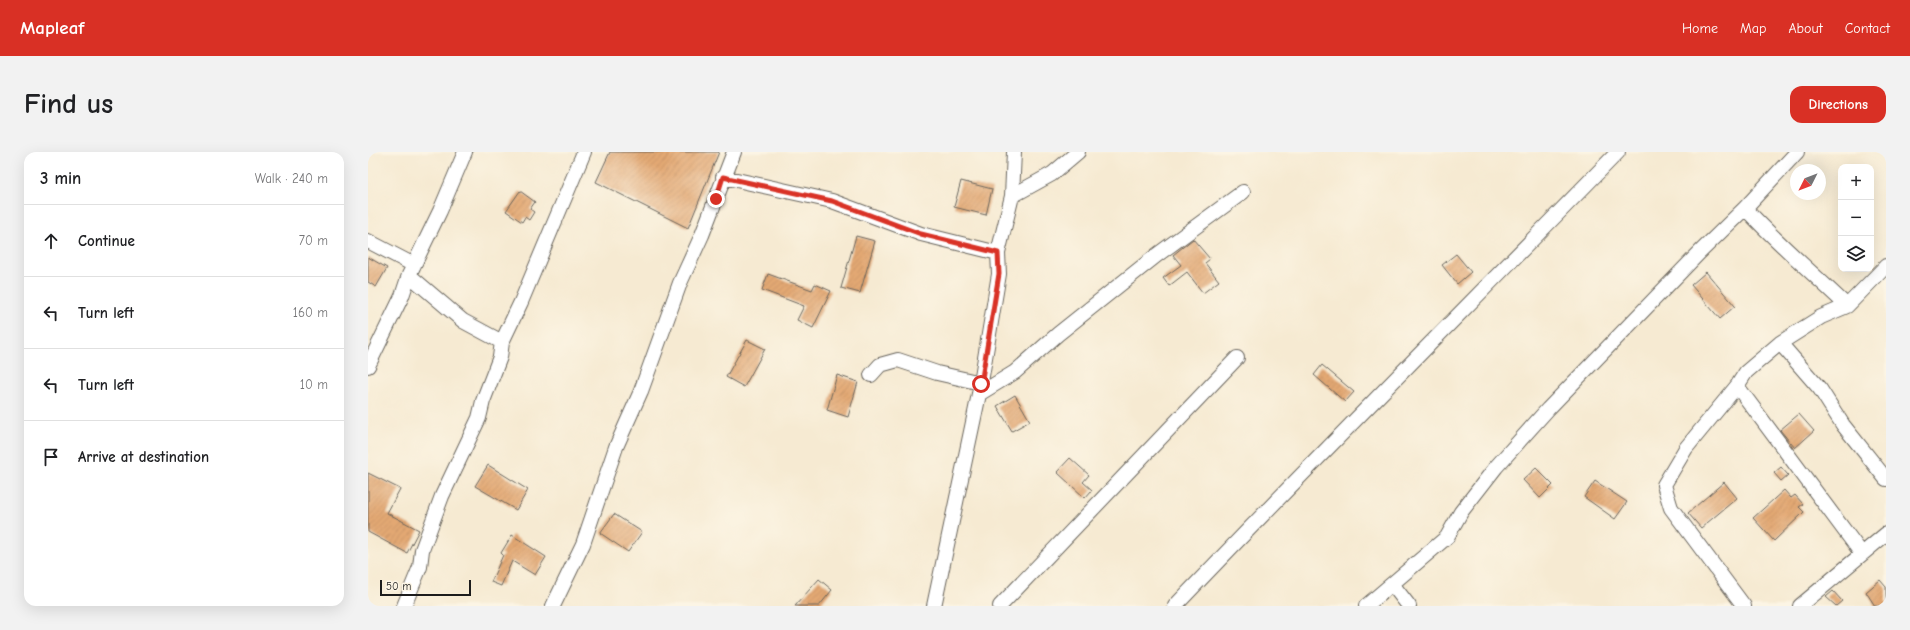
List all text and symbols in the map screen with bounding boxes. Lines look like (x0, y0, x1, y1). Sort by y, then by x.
text: Mapleaf (20, 17, 84, 39)
text: Home (1682, 20, 1718, 37)
text: Map (1740, 20, 1766, 37)
text: About (1788, 20, 1823, 37)
text: Contact (1845, 20, 1890, 37)
button: Directions (1790, 86, 1886, 123)
text: Find us (24, 88, 113, 120)
north arrow (1790, 164, 1826, 200)
map controls (1838, 164, 1874, 272)
button: + (1838, 164, 1874, 200)
text: 3 min (40, 169, 81, 188)
text: Walk · 240 m (255, 171, 328, 186)
route end (707, 190, 725, 208)
button: − (1838, 200, 1874, 236)
icon: ahead (40, 230, 62, 252)
text: Continue (78, 232, 135, 250)
text: 70 m (299, 233, 328, 248)
button: layers (1838, 236, 1874, 272)
icon: left (40, 302, 62, 324)
text: Turn left (78, 304, 134, 322)
text: 160 m (293, 305, 328, 320)
icon: left (40, 374, 62, 396)
route start (972, 375, 990, 393)
text: Turn left (78, 376, 134, 394)
text: 10 m (300, 377, 328, 392)
icon: arrive (40, 446, 62, 468)
text: Arrive at destination (78, 448, 209, 466)
scale bar (380, 578, 471, 597)
text: 50 m (386, 580, 411, 593)

